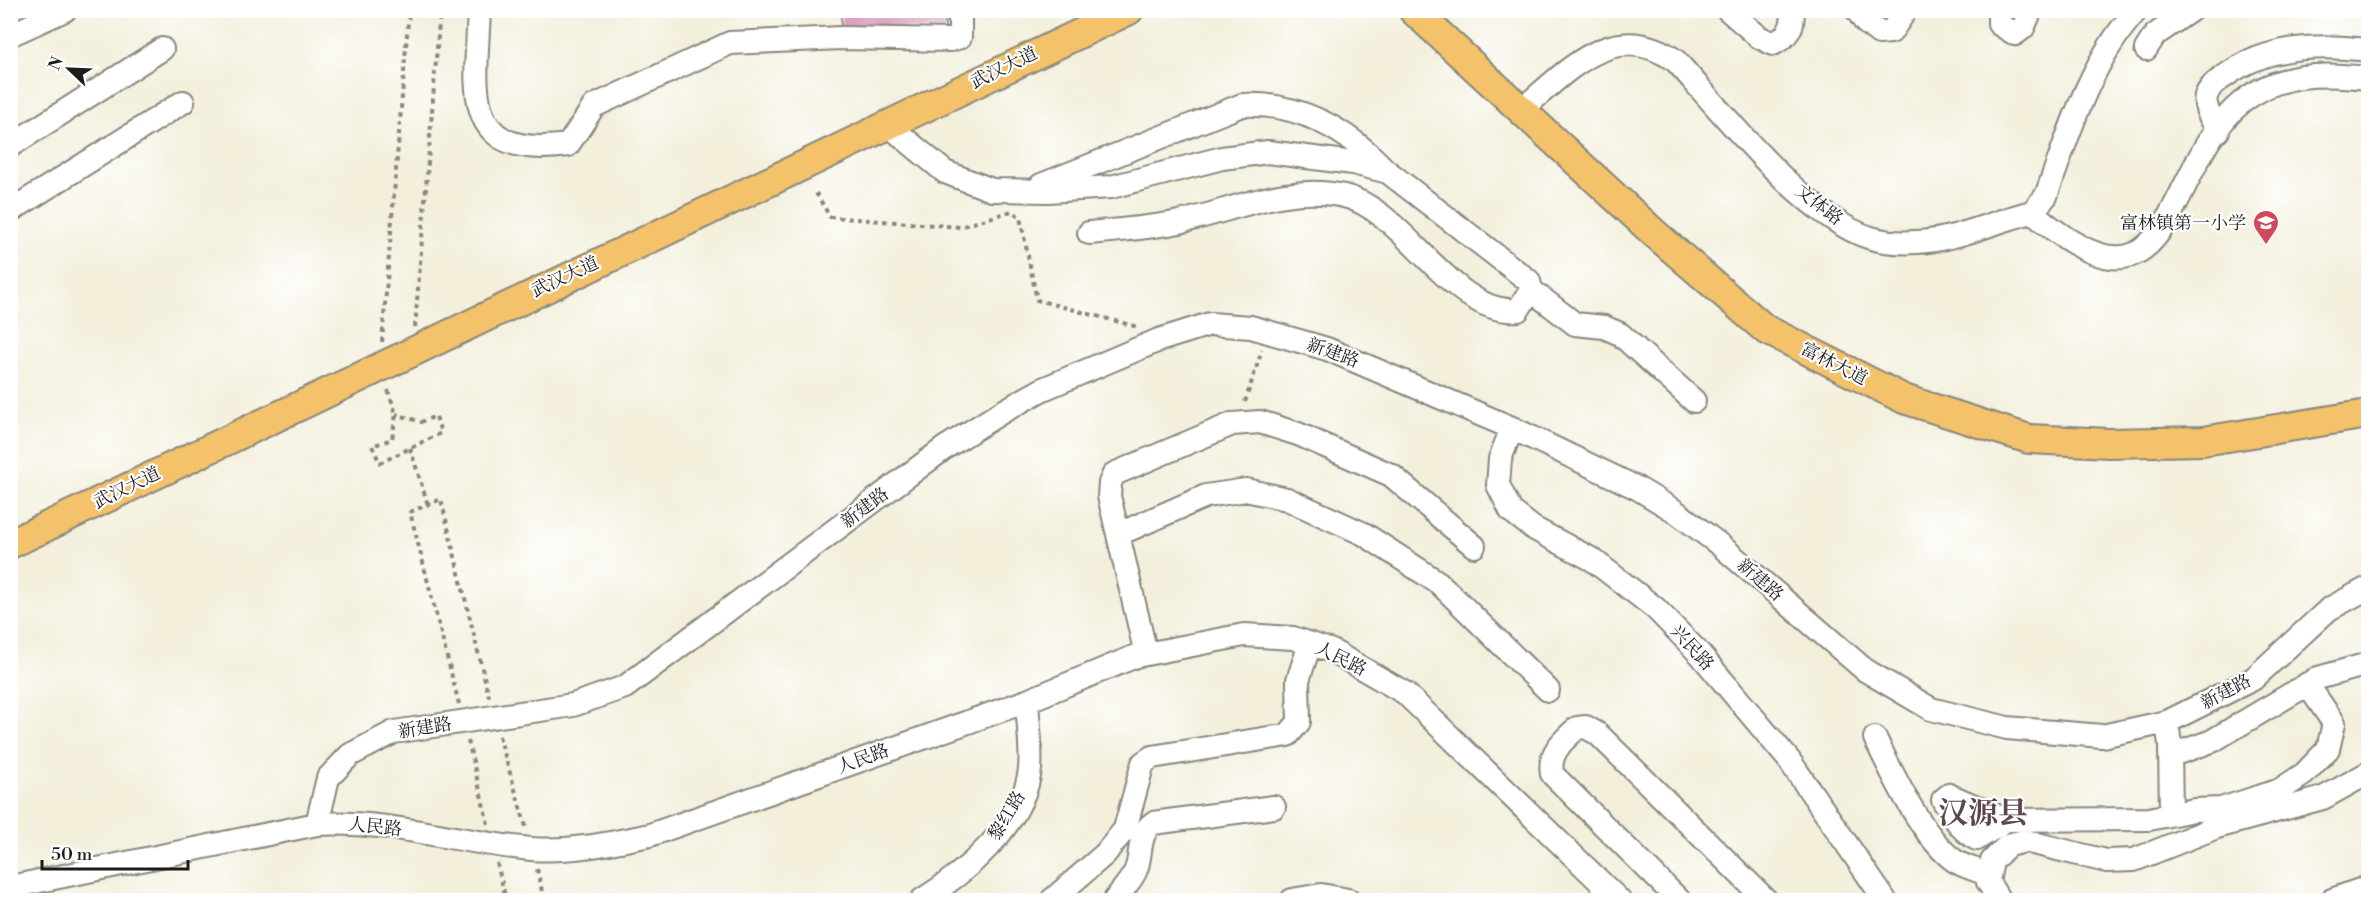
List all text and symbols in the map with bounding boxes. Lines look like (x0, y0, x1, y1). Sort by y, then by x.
north arrow (39, 39, 99, 99)
street label: 武汉大道 (967, 42, 1041, 94)
text: N (44, 53, 68, 73)
street label: 文体路 (1791, 179, 1847, 231)
school or university icon: 富林镇第一小学 (2251, 208, 2281, 246)
place label: 富林镇第一小学 (2120, 212, 2246, 235)
street label: 武汉大道 (528, 251, 602, 303)
street label: 新建路 (1304, 333, 1362, 373)
street label: 富林大道 (1797, 337, 1871, 391)
street label: 武汉大道 (90, 462, 164, 514)
street label: 新建路 (837, 483, 893, 533)
street label: 新建路 (1732, 554, 1788, 606)
street label: 兴民路 (1665, 620, 1719, 676)
street label: 人民路 (1312, 637, 1370, 681)
street label: 新建路 (2197, 669, 2255, 715)
street label: 新建路 (397, 712, 453, 744)
street label: 人民路 (834, 739, 892, 779)
street label: 黎红路 (983, 787, 1031, 845)
district label: 汉源县 (1938, 795, 2028, 833)
street label: 人民路 (347, 813, 403, 841)
scale bar (42, 833, 188, 871)
text: 50 m (51, 843, 93, 866)

